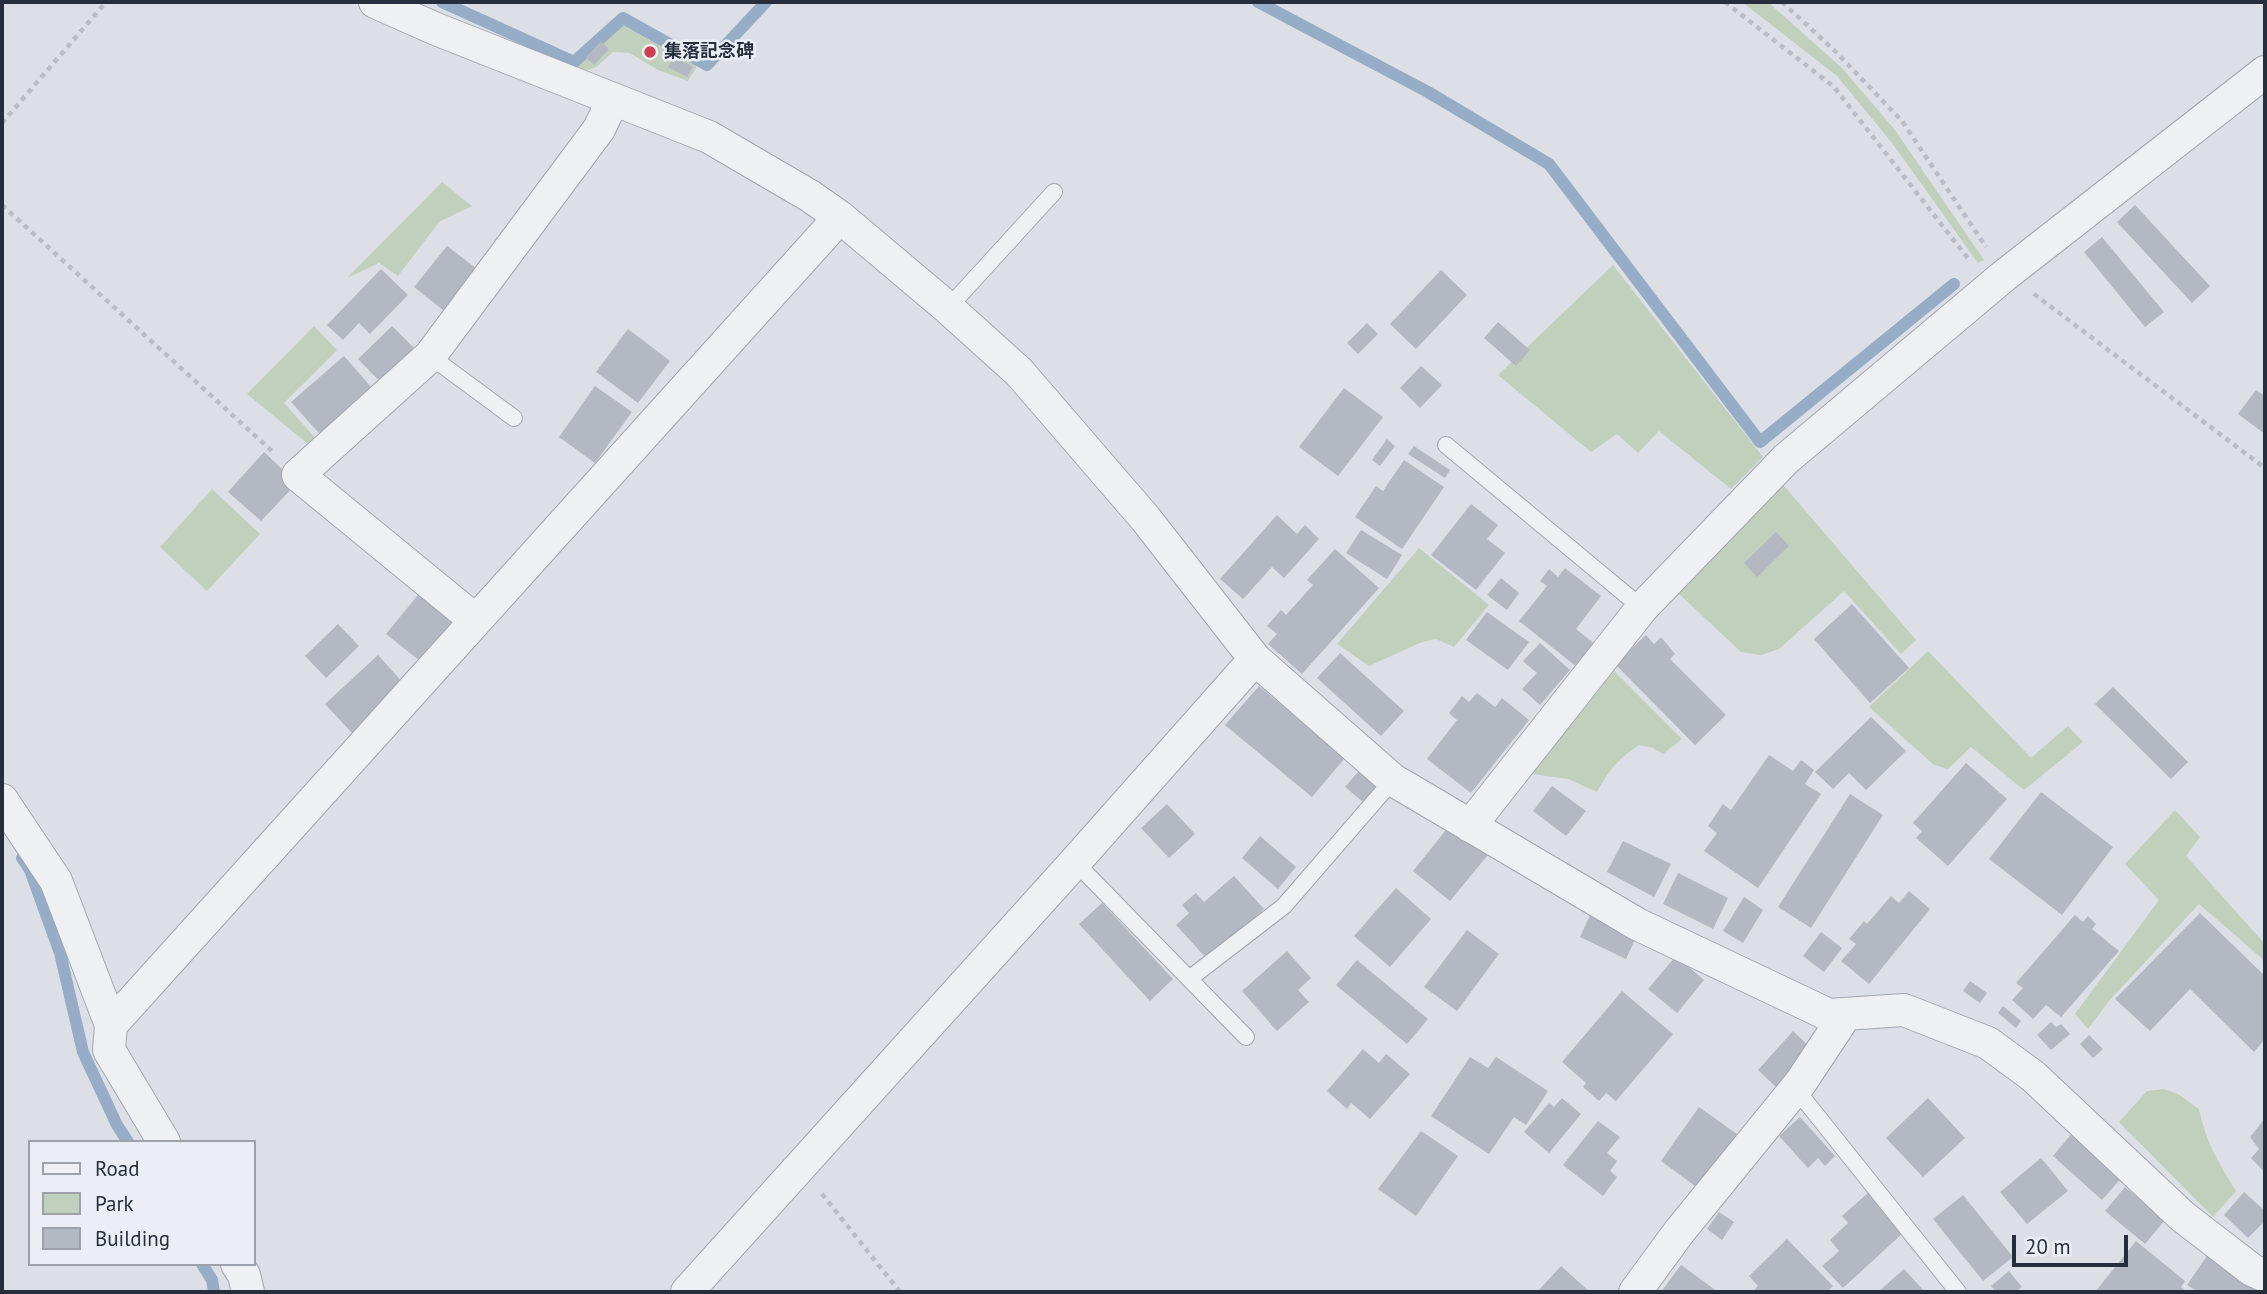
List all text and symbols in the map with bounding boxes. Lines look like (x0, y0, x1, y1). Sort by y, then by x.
place label: 集落記念碑 (664, 41, 754, 63)
marker: 集落記念碑 (642, 44, 658, 60)
legend (28, 1140, 256, 1266)
text: Road (95, 1155, 139, 1182)
text: Park (95, 1190, 134, 1217)
scale bar (2015, 1220, 2130, 1264)
text: Building (95, 1225, 170, 1252)
text: 20 m (2025, 1233, 2071, 1260)

